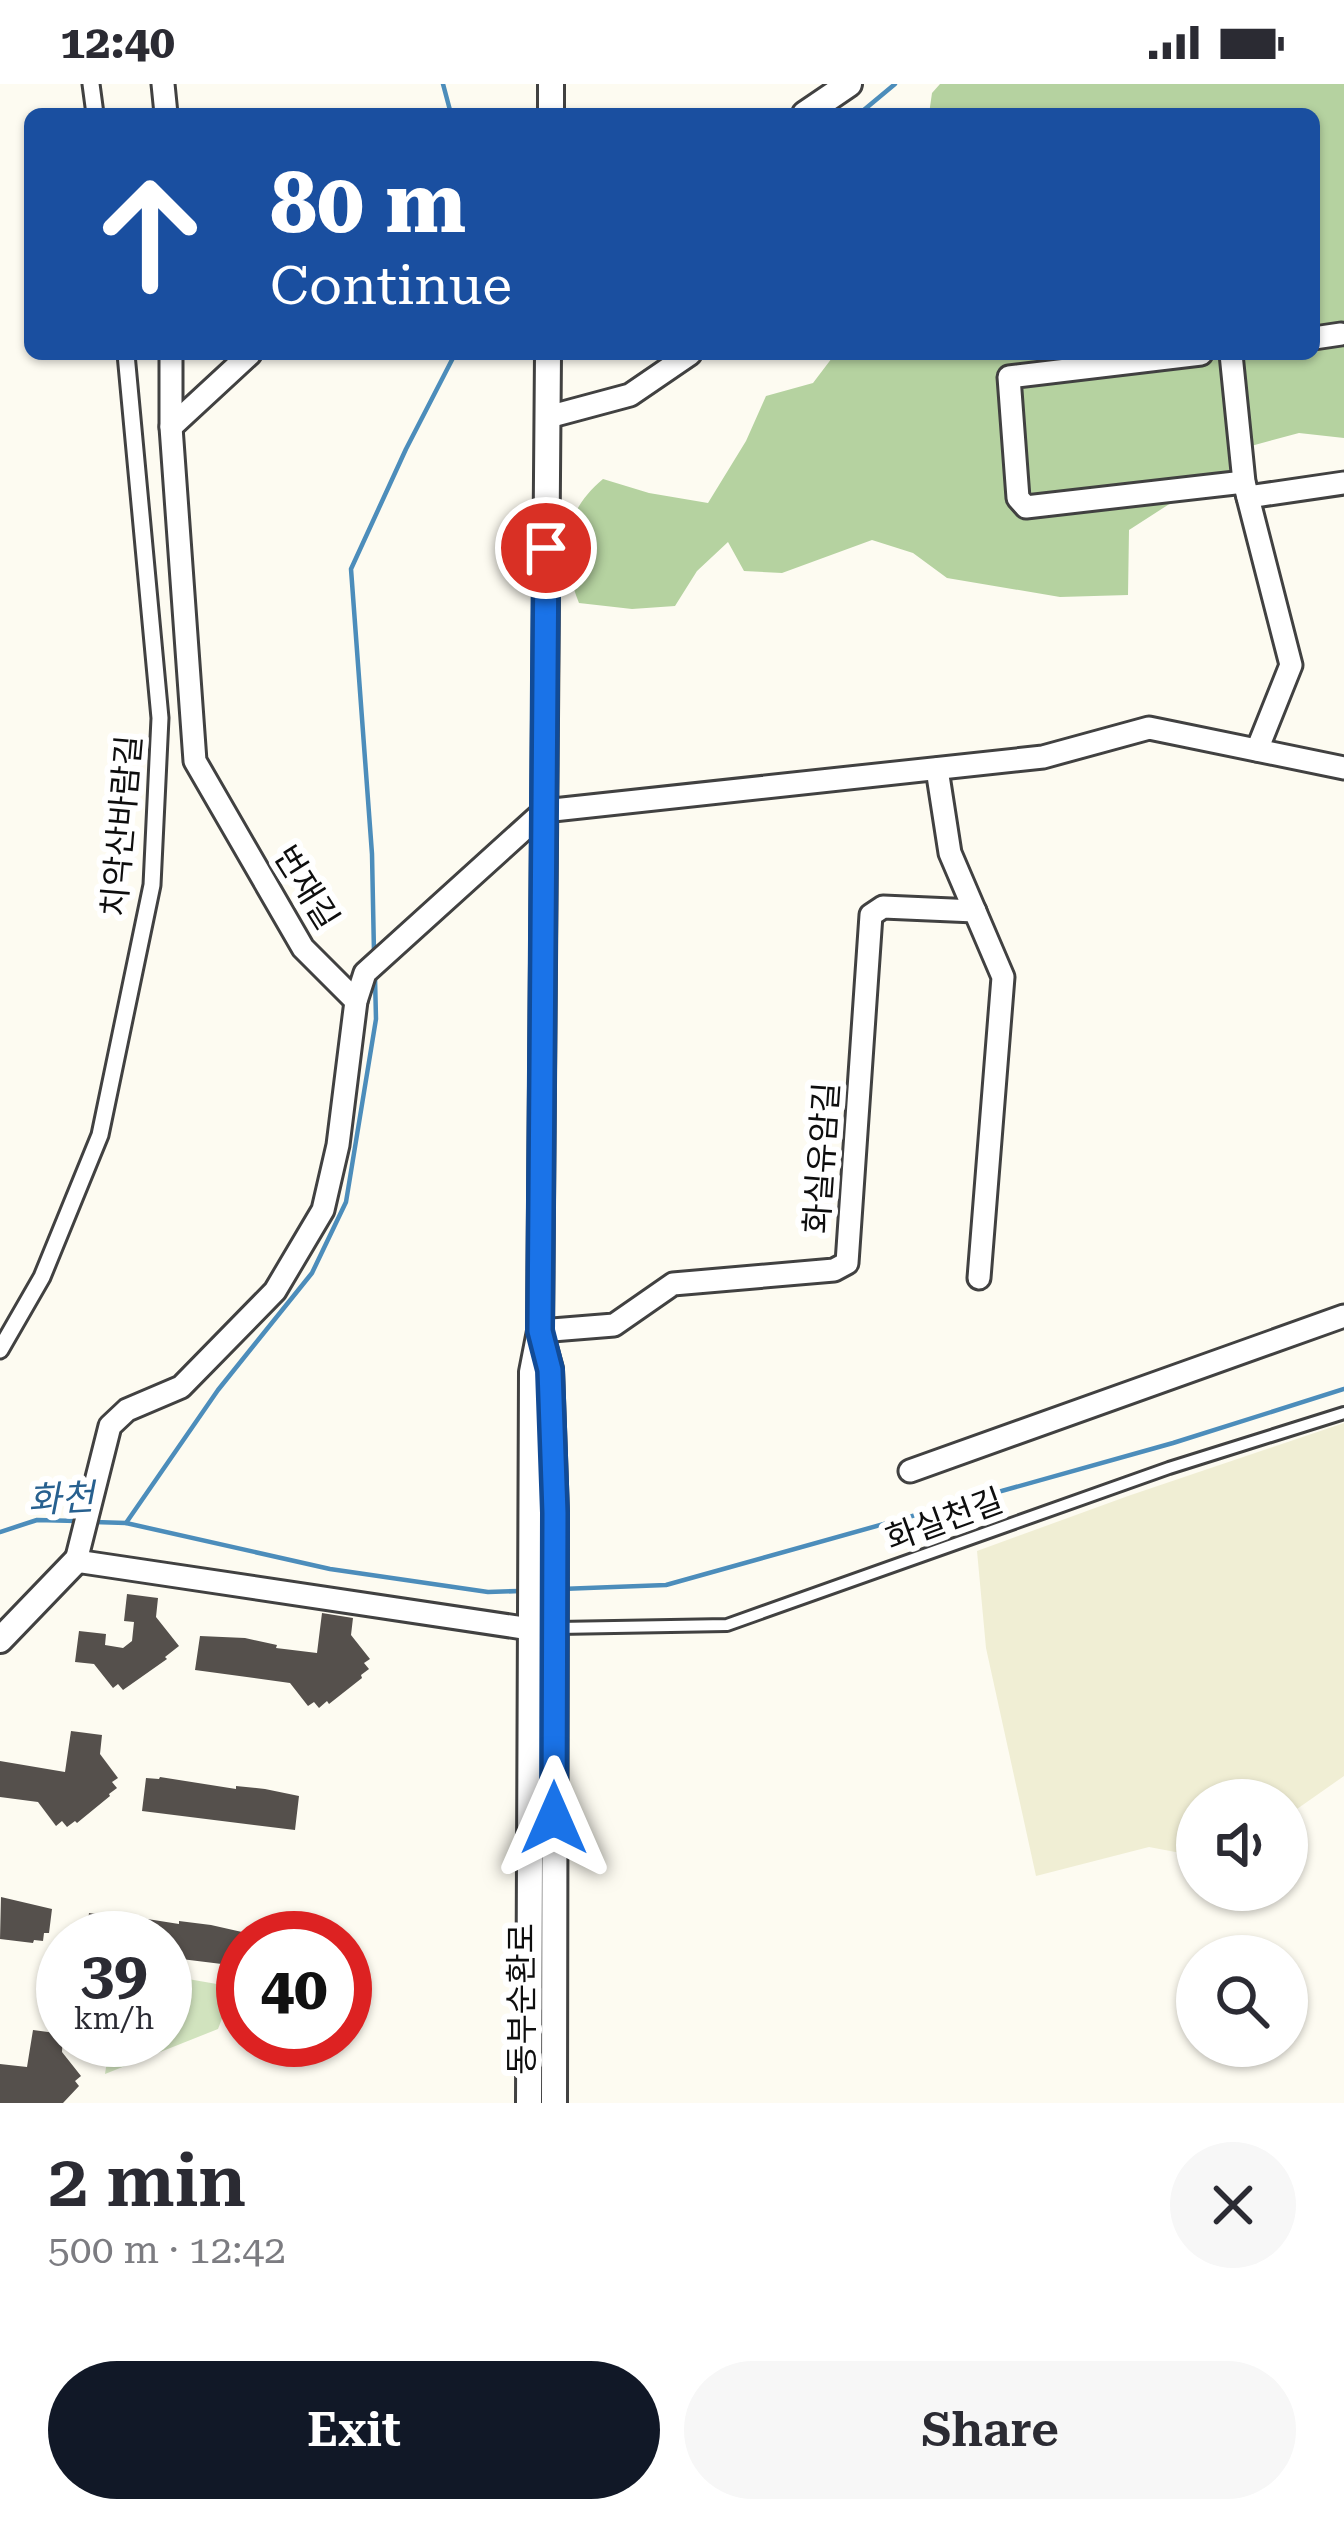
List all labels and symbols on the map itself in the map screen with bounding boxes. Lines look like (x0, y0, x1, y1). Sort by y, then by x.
pin (495, 497, 597, 599)
street label: 치악산바람길 (94, 734, 149, 918)
street label: 번재길 (266, 838, 347, 936)
street label: 화실유암길 (797, 1081, 846, 1235)
water label: 화천 (27, 1476, 99, 1522)
street label: 화실천길 (880, 1480, 1008, 1559)
position arrow (491, 1755, 617, 1881)
speed limit sign: 40 (216, 1911, 372, 2067)
street label: 동부순환로 (502, 1923, 541, 2075)

